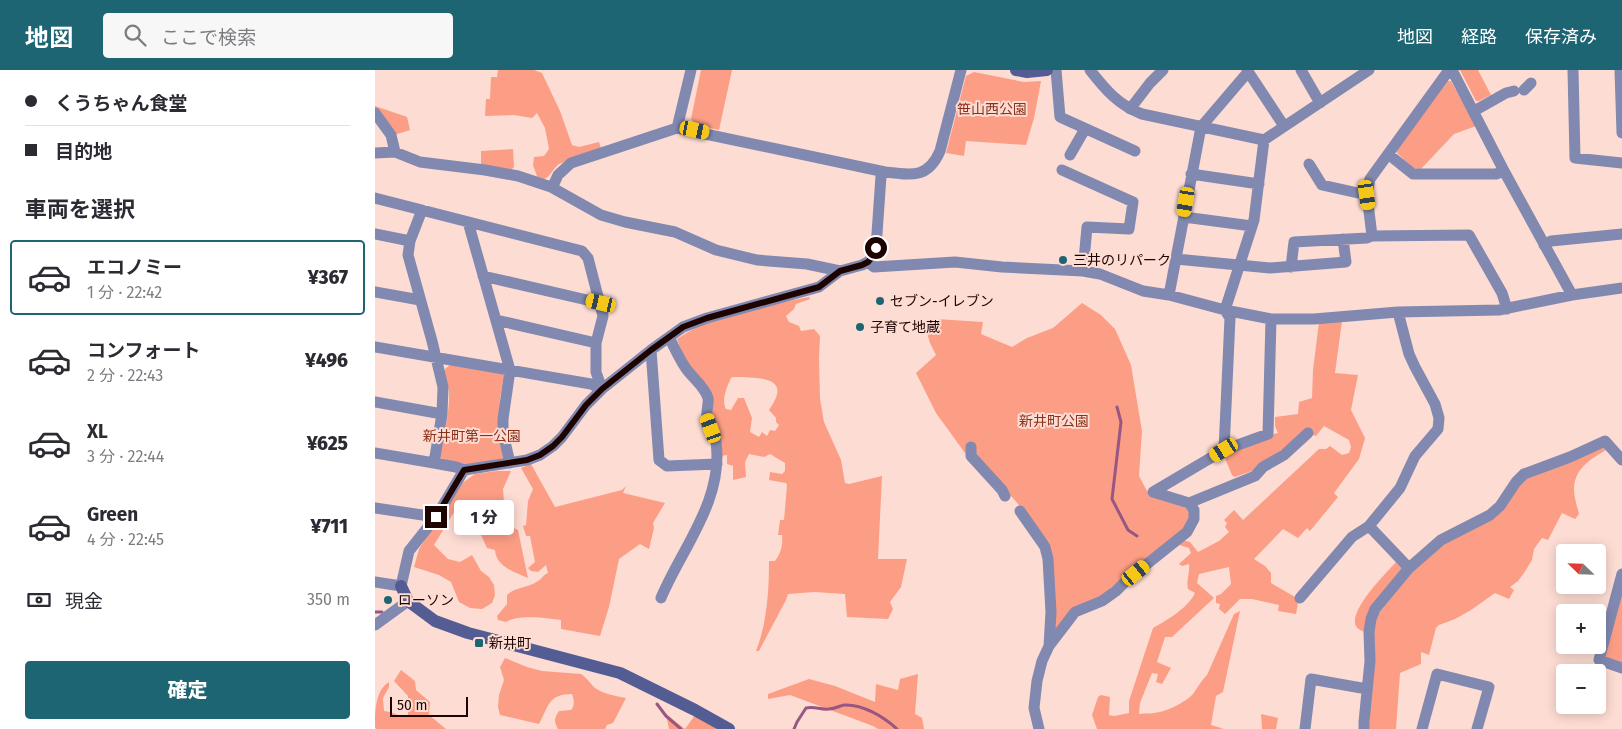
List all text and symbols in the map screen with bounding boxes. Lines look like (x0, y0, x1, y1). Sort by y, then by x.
search box (103, 13, 453, 58)
icon: search (121, 21, 149, 49)
text: 地図 (25, 24, 73, 52)
text: ここで検索 (161, 26, 256, 49)
text: 地図 (1397, 26, 1433, 48)
text: 経路 (1461, 26, 1497, 48)
text: 保存済み (1525, 26, 1597, 48)
text: くうちゃん食堂 (55, 92, 188, 115)
park label: 笹山西公園 (957, 101, 1027, 118)
car (678, 120, 711, 140)
text: 目的地 (55, 140, 112, 163)
car (1357, 179, 1376, 211)
car (1176, 186, 1195, 218)
text: 車両を選択 (25, 196, 135, 223)
route start (865, 237, 887, 259)
place label: 三井のリパーク (1073, 252, 1171, 269)
marker: 三井のリパーク (1057, 254, 1069, 266)
icon: car (27, 255, 72, 300)
text: エコノミー (87, 256, 182, 279)
text: ¥367 (308, 266, 348, 289)
text: 1 分 · 22:42 (87, 283, 162, 302)
car (584, 292, 617, 314)
place label: セブン-イレブン (890, 293, 994, 310)
marker: セブン-イレブン (874, 295, 886, 307)
place label: 子育て地蔵 (870, 319, 940, 336)
marker: 子育て地蔵 (854, 321, 866, 333)
icon: car (27, 338, 72, 383)
text: コンフォート (87, 339, 200, 362)
text: ¥496 (305, 349, 348, 372)
text: 2 分 · 22:43 (87, 366, 163, 385)
car (698, 411, 723, 445)
park label: 新井町公園 (1019, 413, 1089, 430)
text: XL (87, 420, 108, 443)
icon: car (27, 421, 72, 466)
park label: 新井町第一公園 (423, 428, 521, 445)
text: ¥625 (307, 432, 348, 455)
car (1207, 436, 1240, 464)
text: 3 分 · 22:44 (87, 447, 164, 466)
callout: 1 分 (453, 500, 513, 534)
text: Green (87, 503, 138, 526)
icon: car (27, 504, 72, 549)
route end (425, 506, 447, 528)
text: 1 分 (470, 508, 498, 527)
text: ¥711 (311, 515, 348, 538)
text: 4 分 · 22:45 (87, 530, 164, 549)
north arrow (1556, 544, 1606, 594)
map controls (1556, 544, 1606, 714)
car (1119, 558, 1152, 588)
icon: cash (25, 586, 53, 614)
text: 現金 (65, 590, 103, 613)
text: 350 m (307, 590, 350, 609)
place label: ローソン (398, 592, 454, 609)
marker: ローソン (382, 594, 394, 606)
button: + (1556, 604, 1606, 654)
place label: 新井町 (489, 635, 531, 652)
marker: 新井町 (473, 637, 485, 649)
button: 確定 (25, 661, 350, 719)
button: − (1556, 664, 1606, 714)
scale bar (390, 694, 467, 717)
text: 50 m (397, 697, 428, 714)

